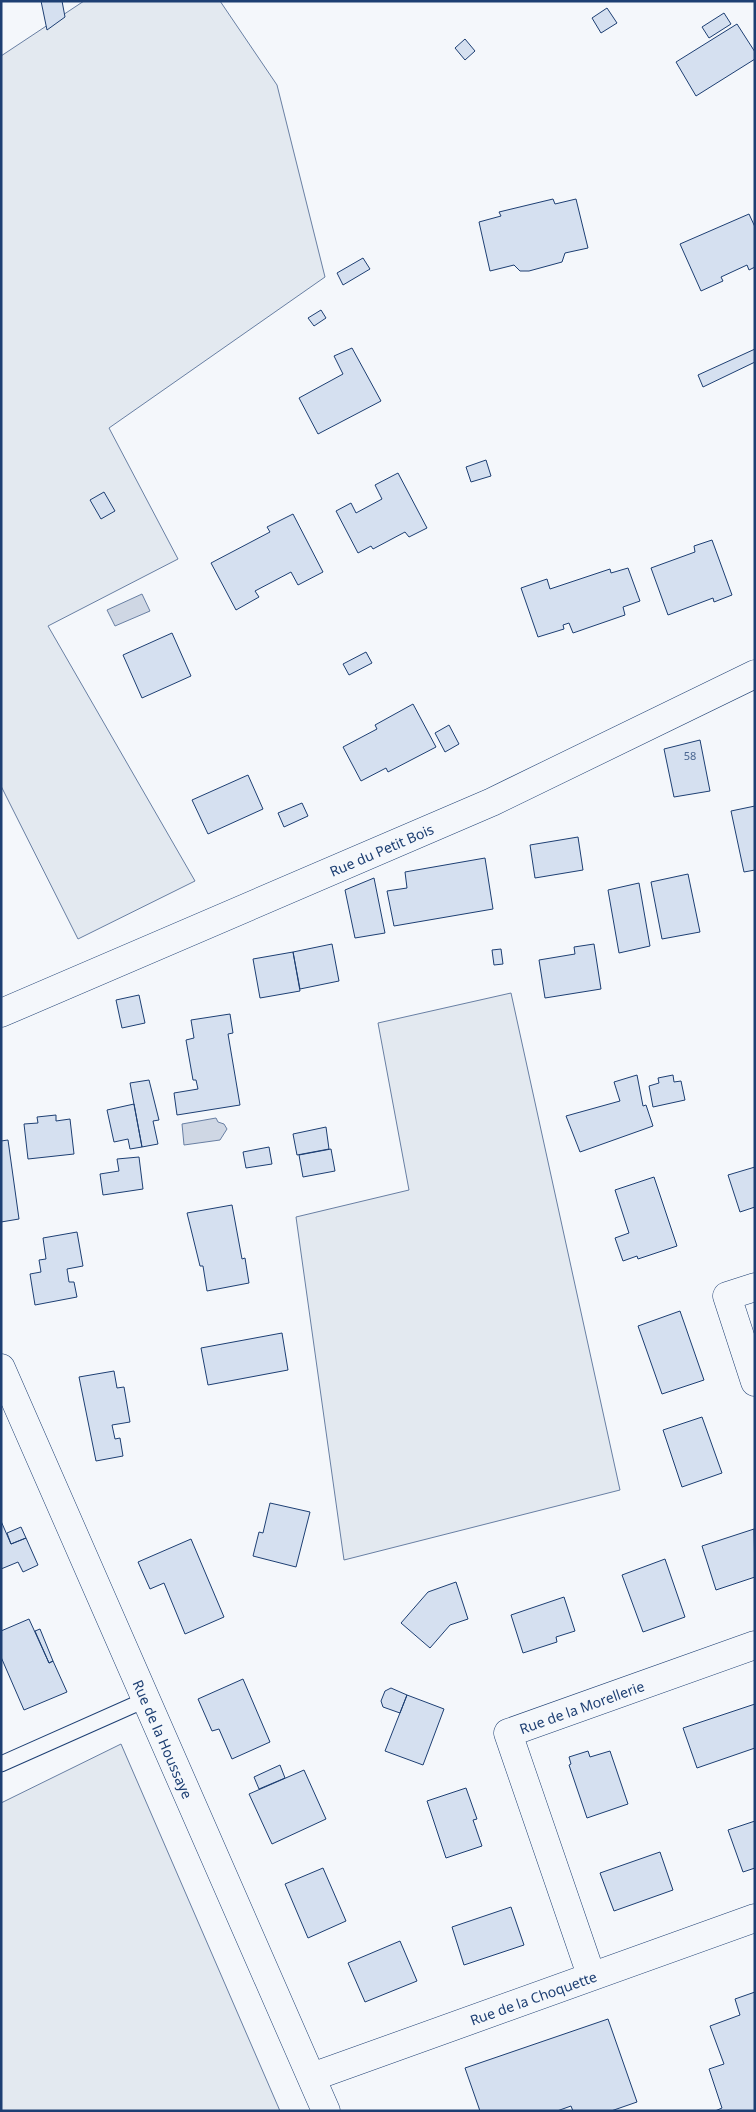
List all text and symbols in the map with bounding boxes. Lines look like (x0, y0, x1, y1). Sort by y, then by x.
house number: 58 (684, 748, 696, 763)
street label: Rue du Petit Bois (326, 819, 437, 880)
street label: Rue de la Morellerie (517, 1676, 647, 1738)
street label: Rue de la Houssaye (129, 1677, 198, 1802)
street label: Rue de la Choquette (467, 1966, 599, 2029)

